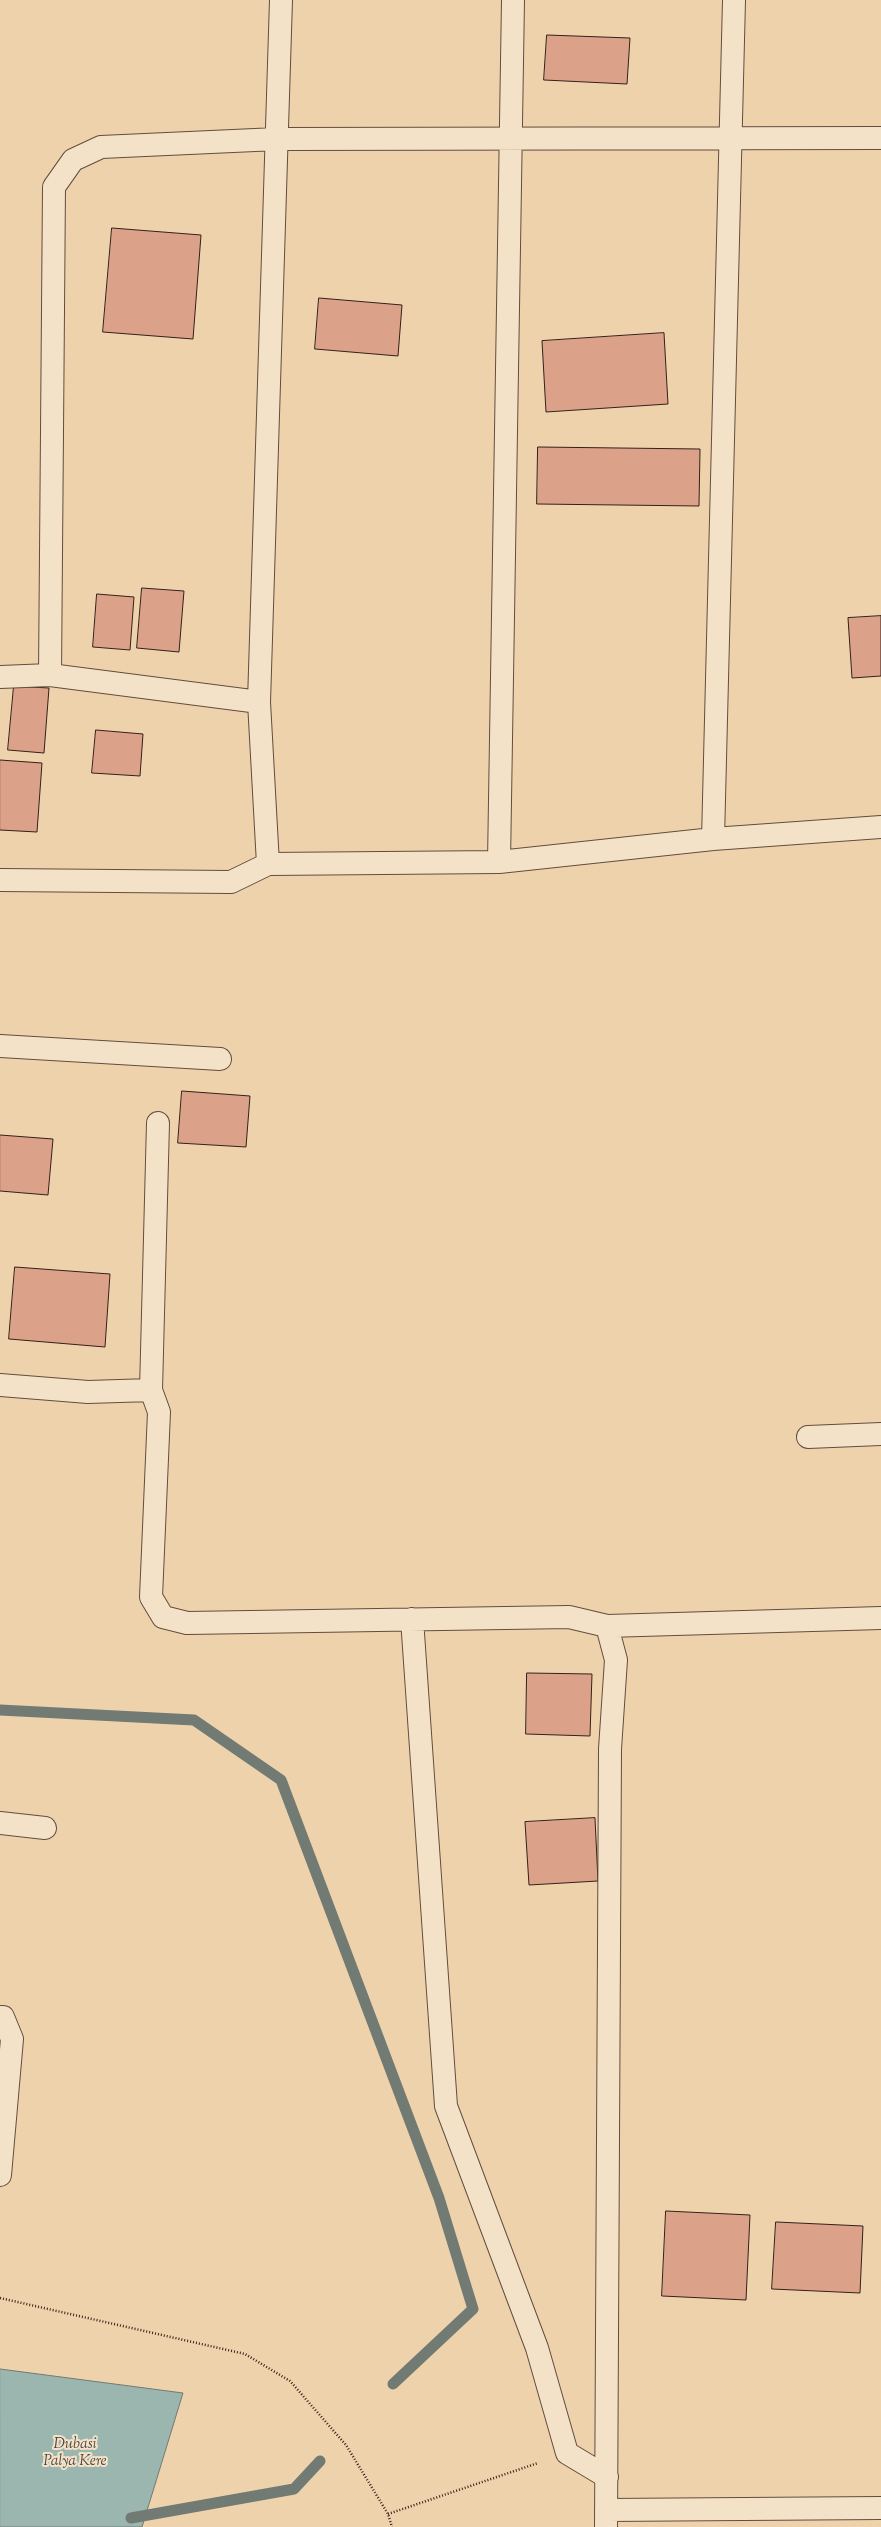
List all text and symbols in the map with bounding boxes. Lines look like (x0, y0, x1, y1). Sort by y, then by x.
water label: Dubasi Palya Kere (44, 2436, 106, 2471)

